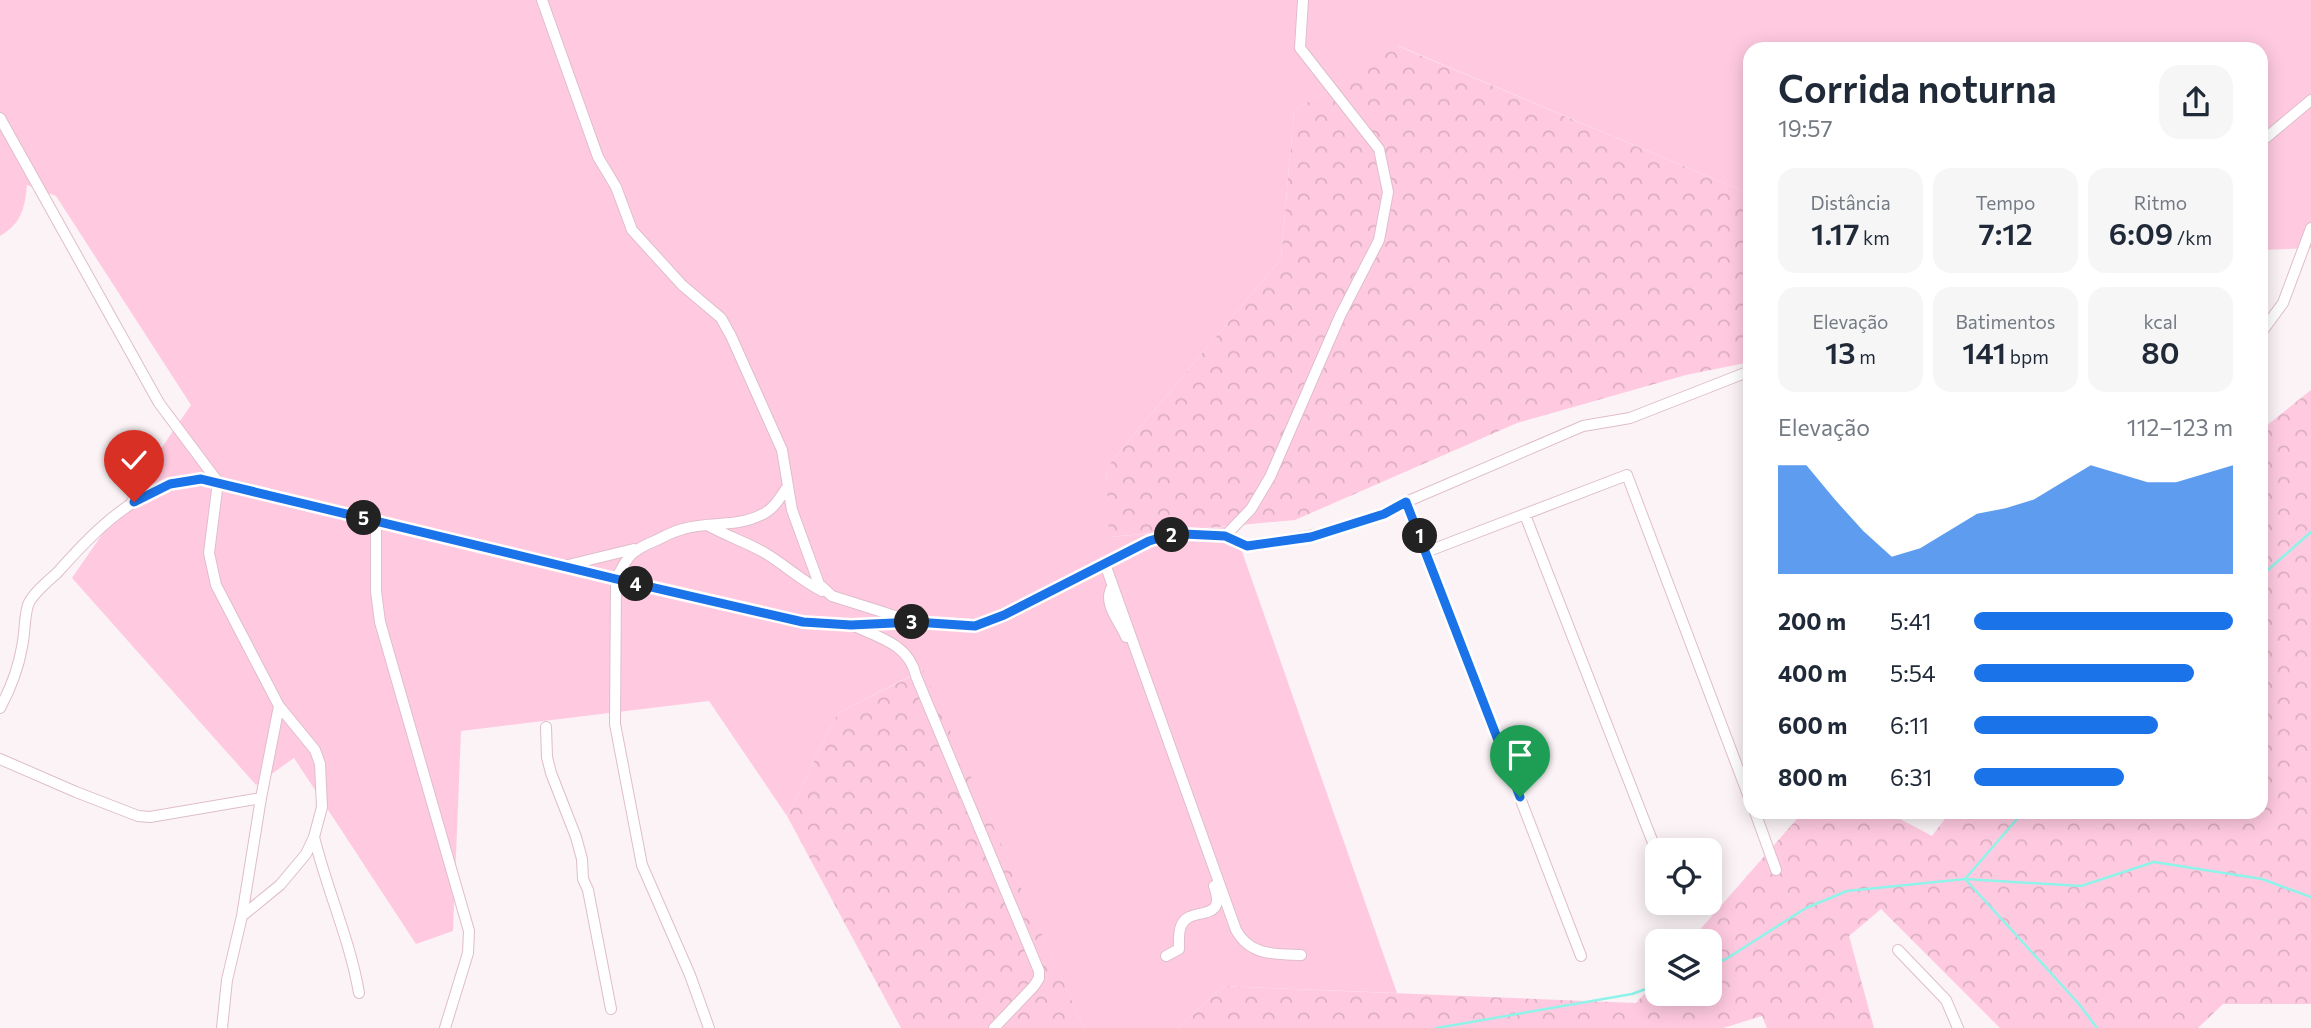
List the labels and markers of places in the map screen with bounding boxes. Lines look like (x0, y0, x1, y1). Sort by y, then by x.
pin (104, 430, 164, 502)
pin: 5 (346, 500, 382, 536)
pin: 2 (1154, 518, 1190, 552)
pin: 1 (1402, 518, 1438, 554)
pin: 4 (618, 566, 654, 602)
pin: 3 (894, 604, 930, 640)
pin (1490, 725, 1550, 797)

